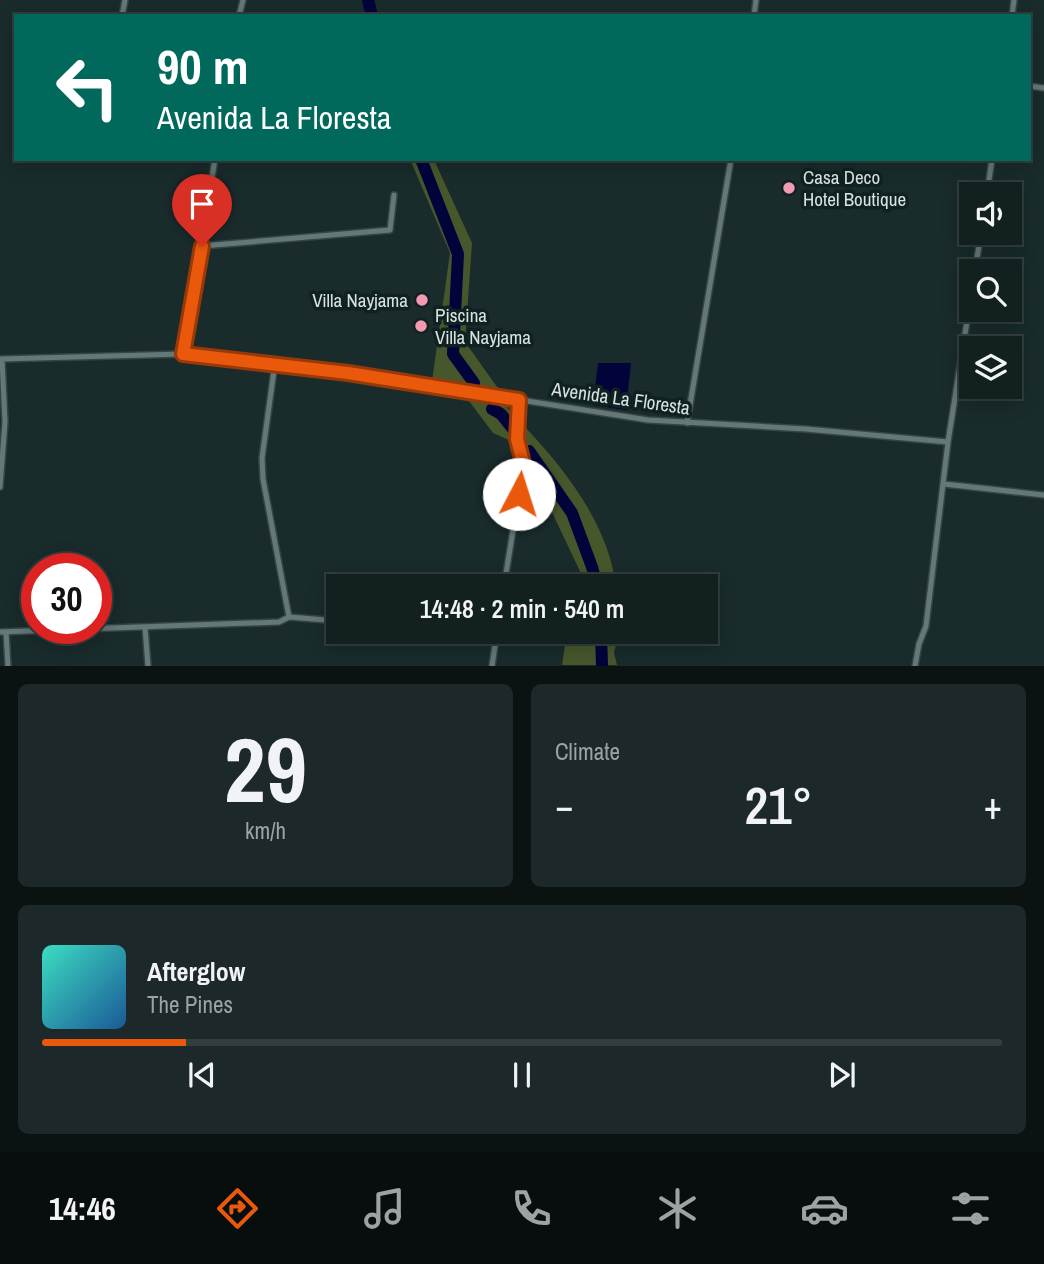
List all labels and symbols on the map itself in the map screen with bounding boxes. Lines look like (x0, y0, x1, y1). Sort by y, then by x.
place label: Casa Deco Hotel Boutique (803, 164, 906, 212)
pin (172, 174, 232, 246)
marker: Casa Deco Hotel Boutique (781, 180, 797, 196)
place label: Villa Nayjama (312, 287, 408, 313)
marker: Villa Nayjama (414, 292, 430, 308)
place label: Piscina Villa Nayjama (435, 302, 531, 350)
marker: Piscina Villa Nayjama (413, 318, 429, 334)
street label: Avenida La Floresta (549, 375, 692, 421)
position arrow (482, 457, 556, 531)
speed limit sign: 30 (21, 553, 112, 644)

